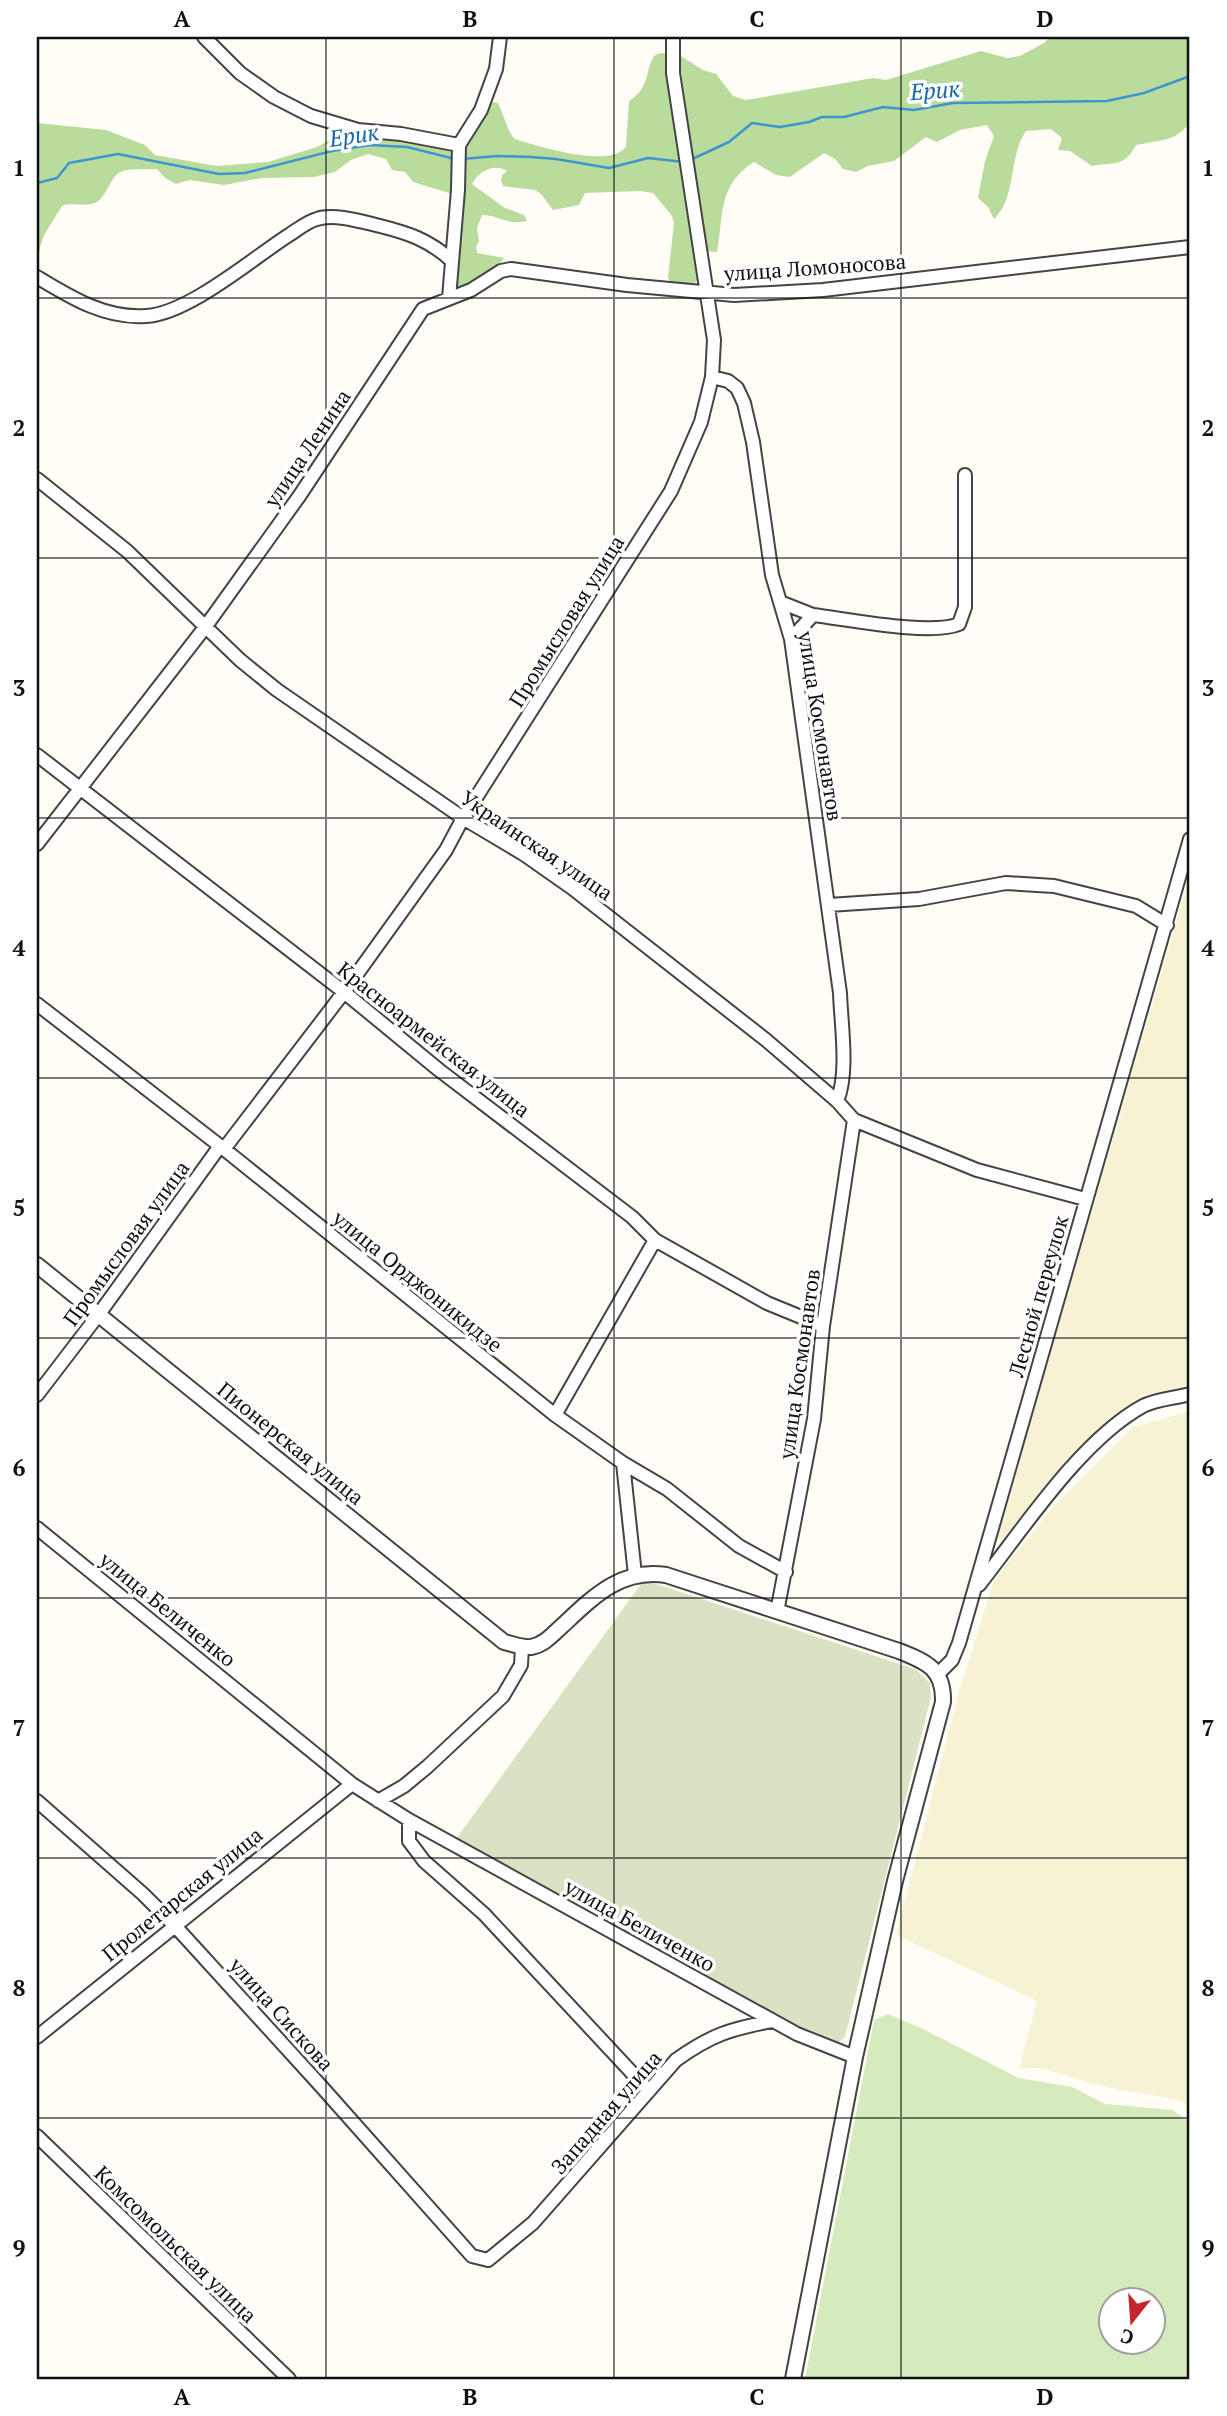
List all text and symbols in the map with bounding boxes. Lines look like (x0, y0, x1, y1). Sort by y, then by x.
text: A (174, 3, 191, 34)
text: B (463, 3, 478, 34)
text: C (750, 3, 765, 34)
text: D (1037, 3, 1054, 34)
water label: Ерик (908, 73, 961, 107)
water label: Ерик (326, 116, 381, 154)
text: 1 (13, 152, 26, 183)
text: 1 (1202, 152, 1215, 183)
street label: улица Ломоносова (722, 247, 907, 287)
street label: улица Ленина (257, 383, 357, 513)
text: 2 (13, 412, 26, 443)
text: 2 (1202, 412, 1215, 443)
street label: Промысловая улица (502, 529, 630, 712)
street label: улица Космонавтов (792, 628, 850, 823)
text: 3 (13, 672, 26, 703)
text: 3 (1202, 672, 1215, 703)
street label: Украинская улица (455, 784, 619, 907)
text: 4 (13, 932, 26, 963)
text: 4 (1202, 932, 1215, 963)
street label: Красноармейская улица (332, 955, 536, 1123)
street label: Промысловая улица (57, 1154, 196, 1331)
text: 5 (13, 1192, 26, 1223)
text: 5 (1202, 1192, 1215, 1223)
street label: улица Орджоникидзе (326, 1203, 509, 1358)
street label: Лесной переулок (1001, 1212, 1075, 1381)
street label: улица Космонавтов (772, 1267, 826, 1462)
street label: Пионерская улица (212, 1375, 370, 1511)
text: 6 (13, 1452, 26, 1483)
text: 6 (1202, 1452, 1215, 1483)
street label: улица Беличенко (93, 1545, 242, 1673)
text: 7 (13, 1712, 26, 1743)
text: 7 (1202, 1712, 1215, 1743)
street label: Пролетарская улица (96, 1820, 268, 1967)
street label: улица Беличенко (559, 1872, 720, 1978)
street label: улица Сискова (223, 1951, 341, 2077)
text: 8 (13, 1972, 26, 2003)
text: 8 (1202, 1972, 1215, 2003)
street label: Западная улица (544, 2044, 668, 2180)
street label: Комсомольская улица (89, 2159, 263, 2329)
text: 9 (13, 2232, 26, 2263)
text: 9 (1202, 2232, 1215, 2263)
north arrow (1098, 2286, 1168, 2356)
text: С (1117, 2324, 1136, 2352)
text: A (174, 2381, 191, 2412)
text: B (463, 2381, 478, 2412)
text: C (750, 2381, 765, 2412)
text: D (1037, 2381, 1054, 2412)

